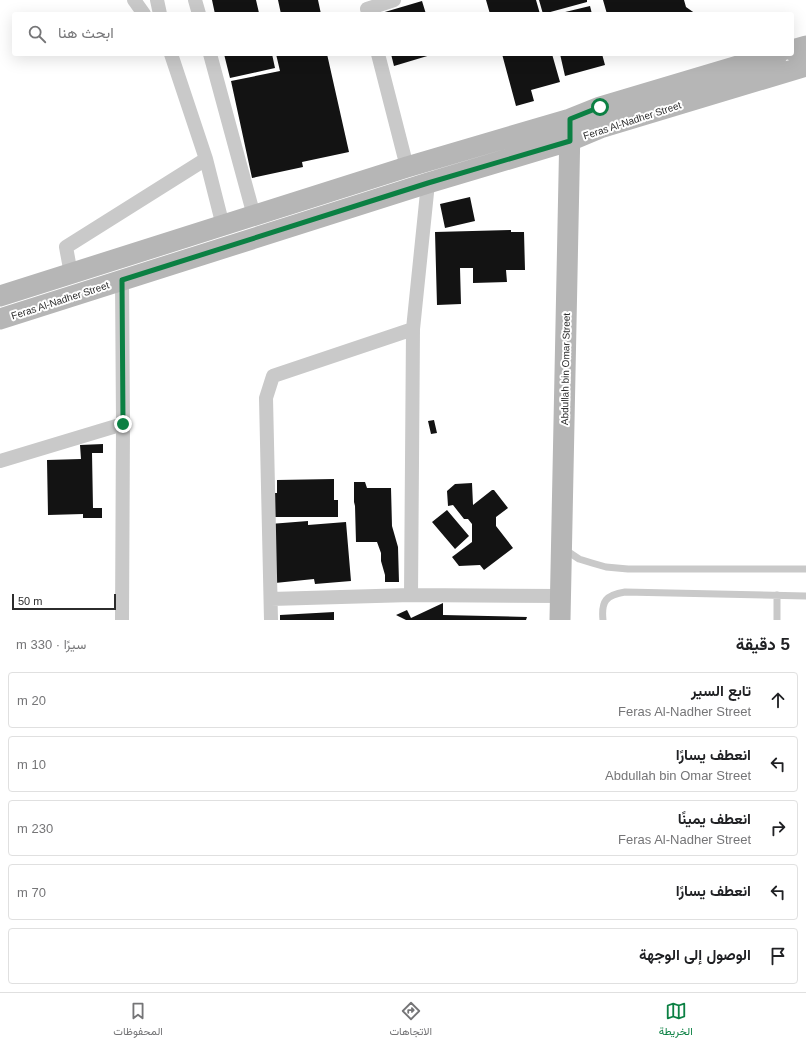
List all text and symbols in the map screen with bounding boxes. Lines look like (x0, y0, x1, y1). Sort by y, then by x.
search box (12, 12, 794, 56)
icon: search (26, 23, 48, 45)
text: ابحث هنا (58, 24, 114, 41)
route start (591, 98, 609, 116)
street label: Feras Al-Nadher Street (582, 99, 683, 142)
street label: Feras Al-Nadher Street (10, 279, 111, 322)
street label: Abdullah bin Omar Street (559, 313, 572, 425)
route end (114, 415, 132, 433)
scale bar (12, 592, 116, 611)
text: 50 m (18, 595, 42, 607)
text: 5 دقيقة (736, 635, 790, 654)
text: سيرًا · 330 m (16, 637, 86, 652)
text: تابع السير (691, 682, 751, 699)
icon: ahead (767, 689, 789, 711)
text: 20 m (17, 693, 46, 708)
text: Feras Al-Nadher Street (618, 704, 751, 719)
text: انعطف يسارًا (676, 746, 751, 763)
icon: left (767, 753, 789, 775)
text: 10 m (17, 757, 46, 772)
text: Abdullah bin Omar Street (605, 768, 751, 783)
text: انعطف يمينًا (678, 810, 751, 827)
icon: right (767, 817, 789, 839)
text: 230 m (17, 821, 53, 836)
text: Feras Al-Nadher Street (618, 832, 751, 847)
icon: left (767, 881, 789, 903)
text: انعطف يسارًا (676, 882, 751, 899)
text: 70 m (17, 885, 46, 900)
icon: arrive (767, 945, 789, 967)
text: الوصول إلى الوجهة (639, 946, 751, 963)
tab: المحفوظات (113, 1000, 163, 1041)
tab: الاتجاهات (389, 1000, 432, 1041)
tab: الخريطة (659, 1000, 693, 1041)

